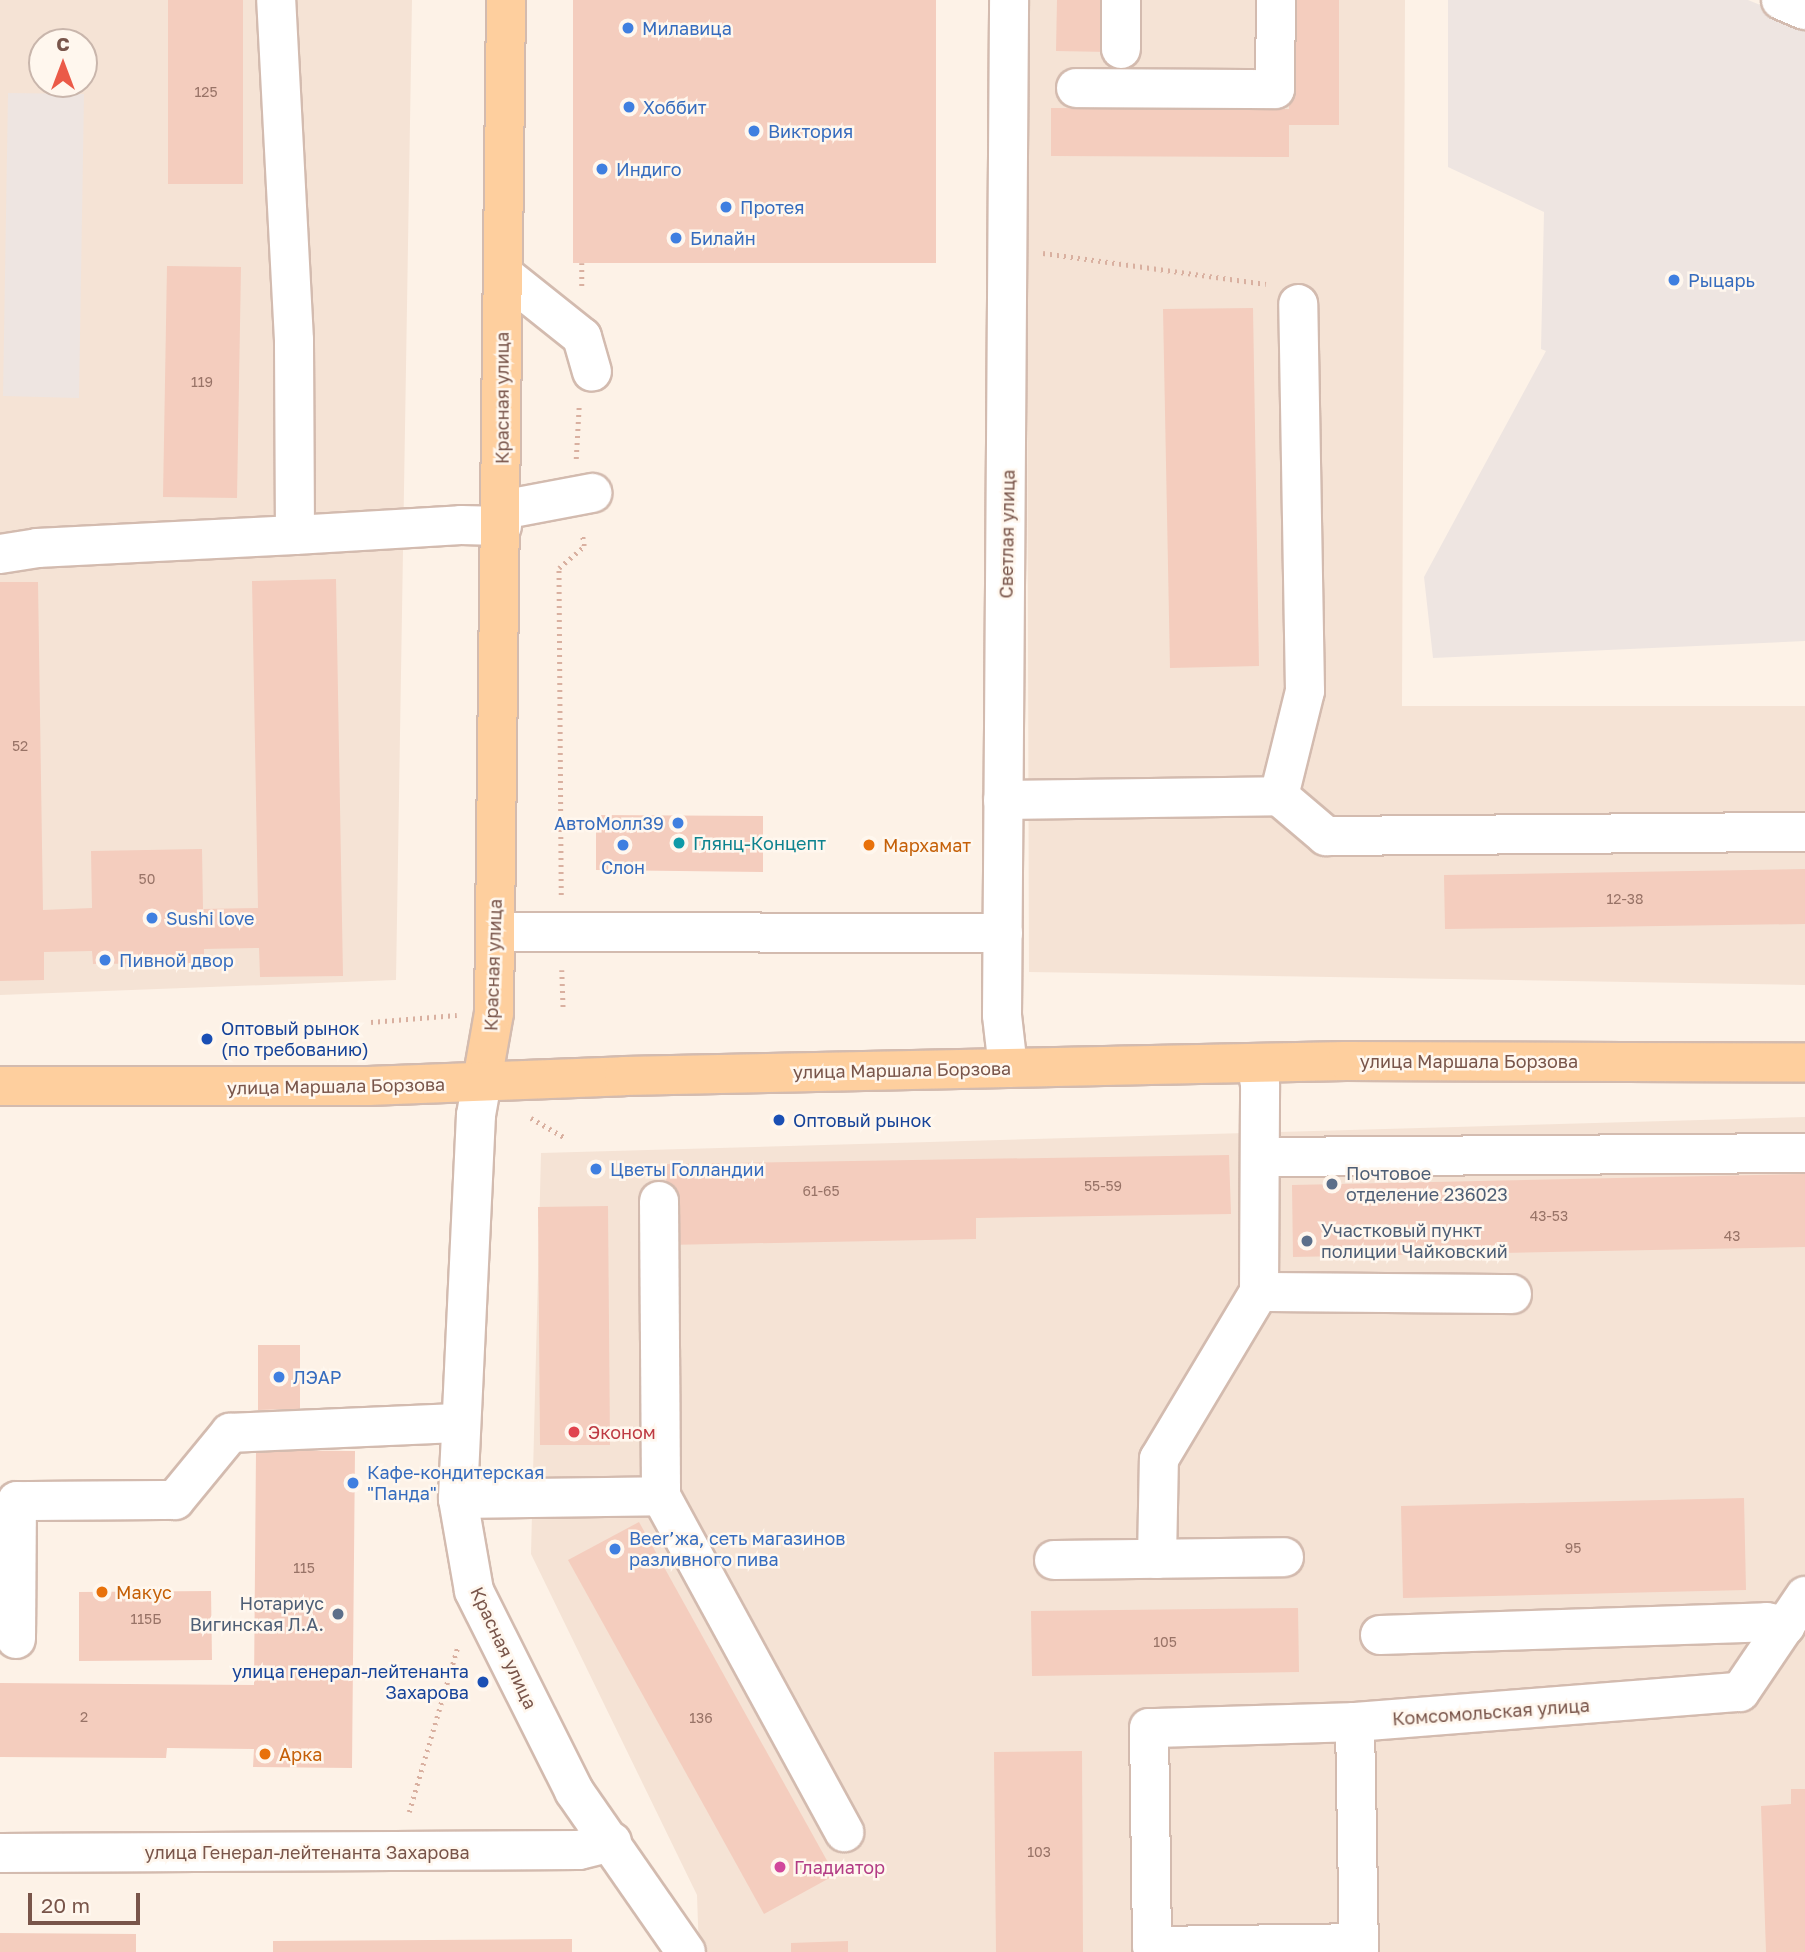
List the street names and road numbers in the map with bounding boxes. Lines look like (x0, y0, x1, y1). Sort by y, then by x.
street label: Красная улица (491, 332, 513, 464)
street label: Светлая улица (995, 469, 1019, 599)
street label: Красная улица (480, 899, 506, 1031)
street label: улица Маршала Борзова (1360, 1050, 1578, 1072)
street label: улица Маршала Борзова (793, 1057, 1011, 1083)
street label: улица Маршала Борзова (227, 1073, 445, 1099)
street label: Красная улица (466, 1583, 542, 1713)
street label: Комсомольская улица (1391, 1694, 1591, 1730)
street label: улица Генерал-лейтенанта Захарова (144, 1841, 470, 1863)

